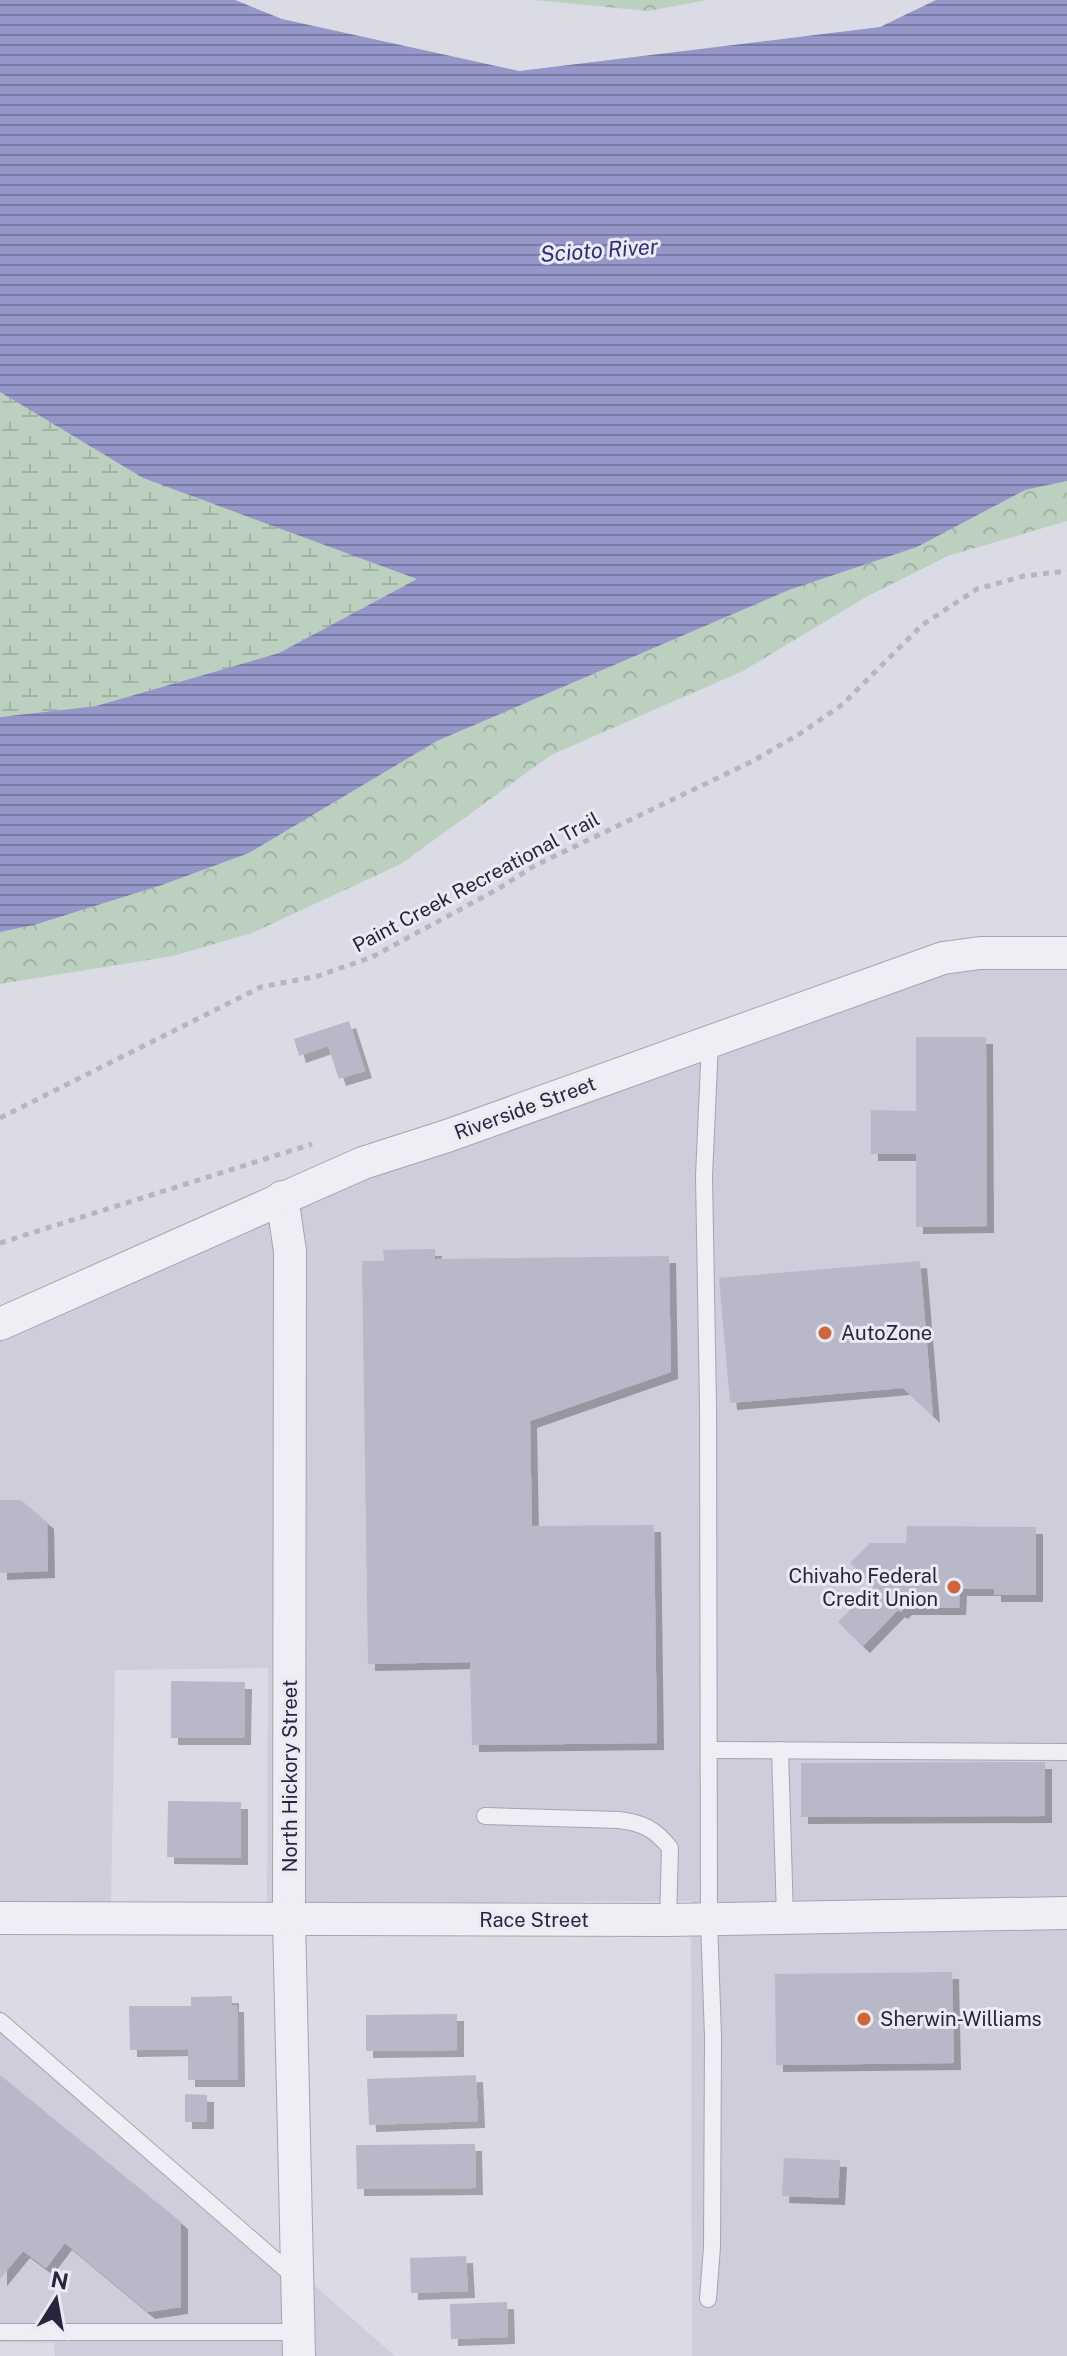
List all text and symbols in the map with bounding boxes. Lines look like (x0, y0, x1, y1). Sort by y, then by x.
water label: Scioto River (539, 233, 659, 267)
street label: Paint Creek Recreational Trail (349, 807, 603, 957)
street label: Riverside Street (451, 1071, 599, 1145)
place label: AutoZone (841, 1321, 932, 1345)
marker: AutoZone (816, 1324, 834, 1342)
place label: Chivaho Federal Credit Union (789, 1564, 938, 1611)
marker: Chivaho Federal Credit Union (945, 1578, 963, 1596)
street label: North Hickory Street (278, 1679, 302, 1873)
street label: Race Street (479, 1908, 589, 1932)
place label: Sherwin-Williams (880, 2007, 1042, 2031)
marker: Sherwin-Williams (855, 2010, 873, 2028)
north arrow (16, 2260, 96, 2340)
text: N (49, 2266, 71, 2295)

